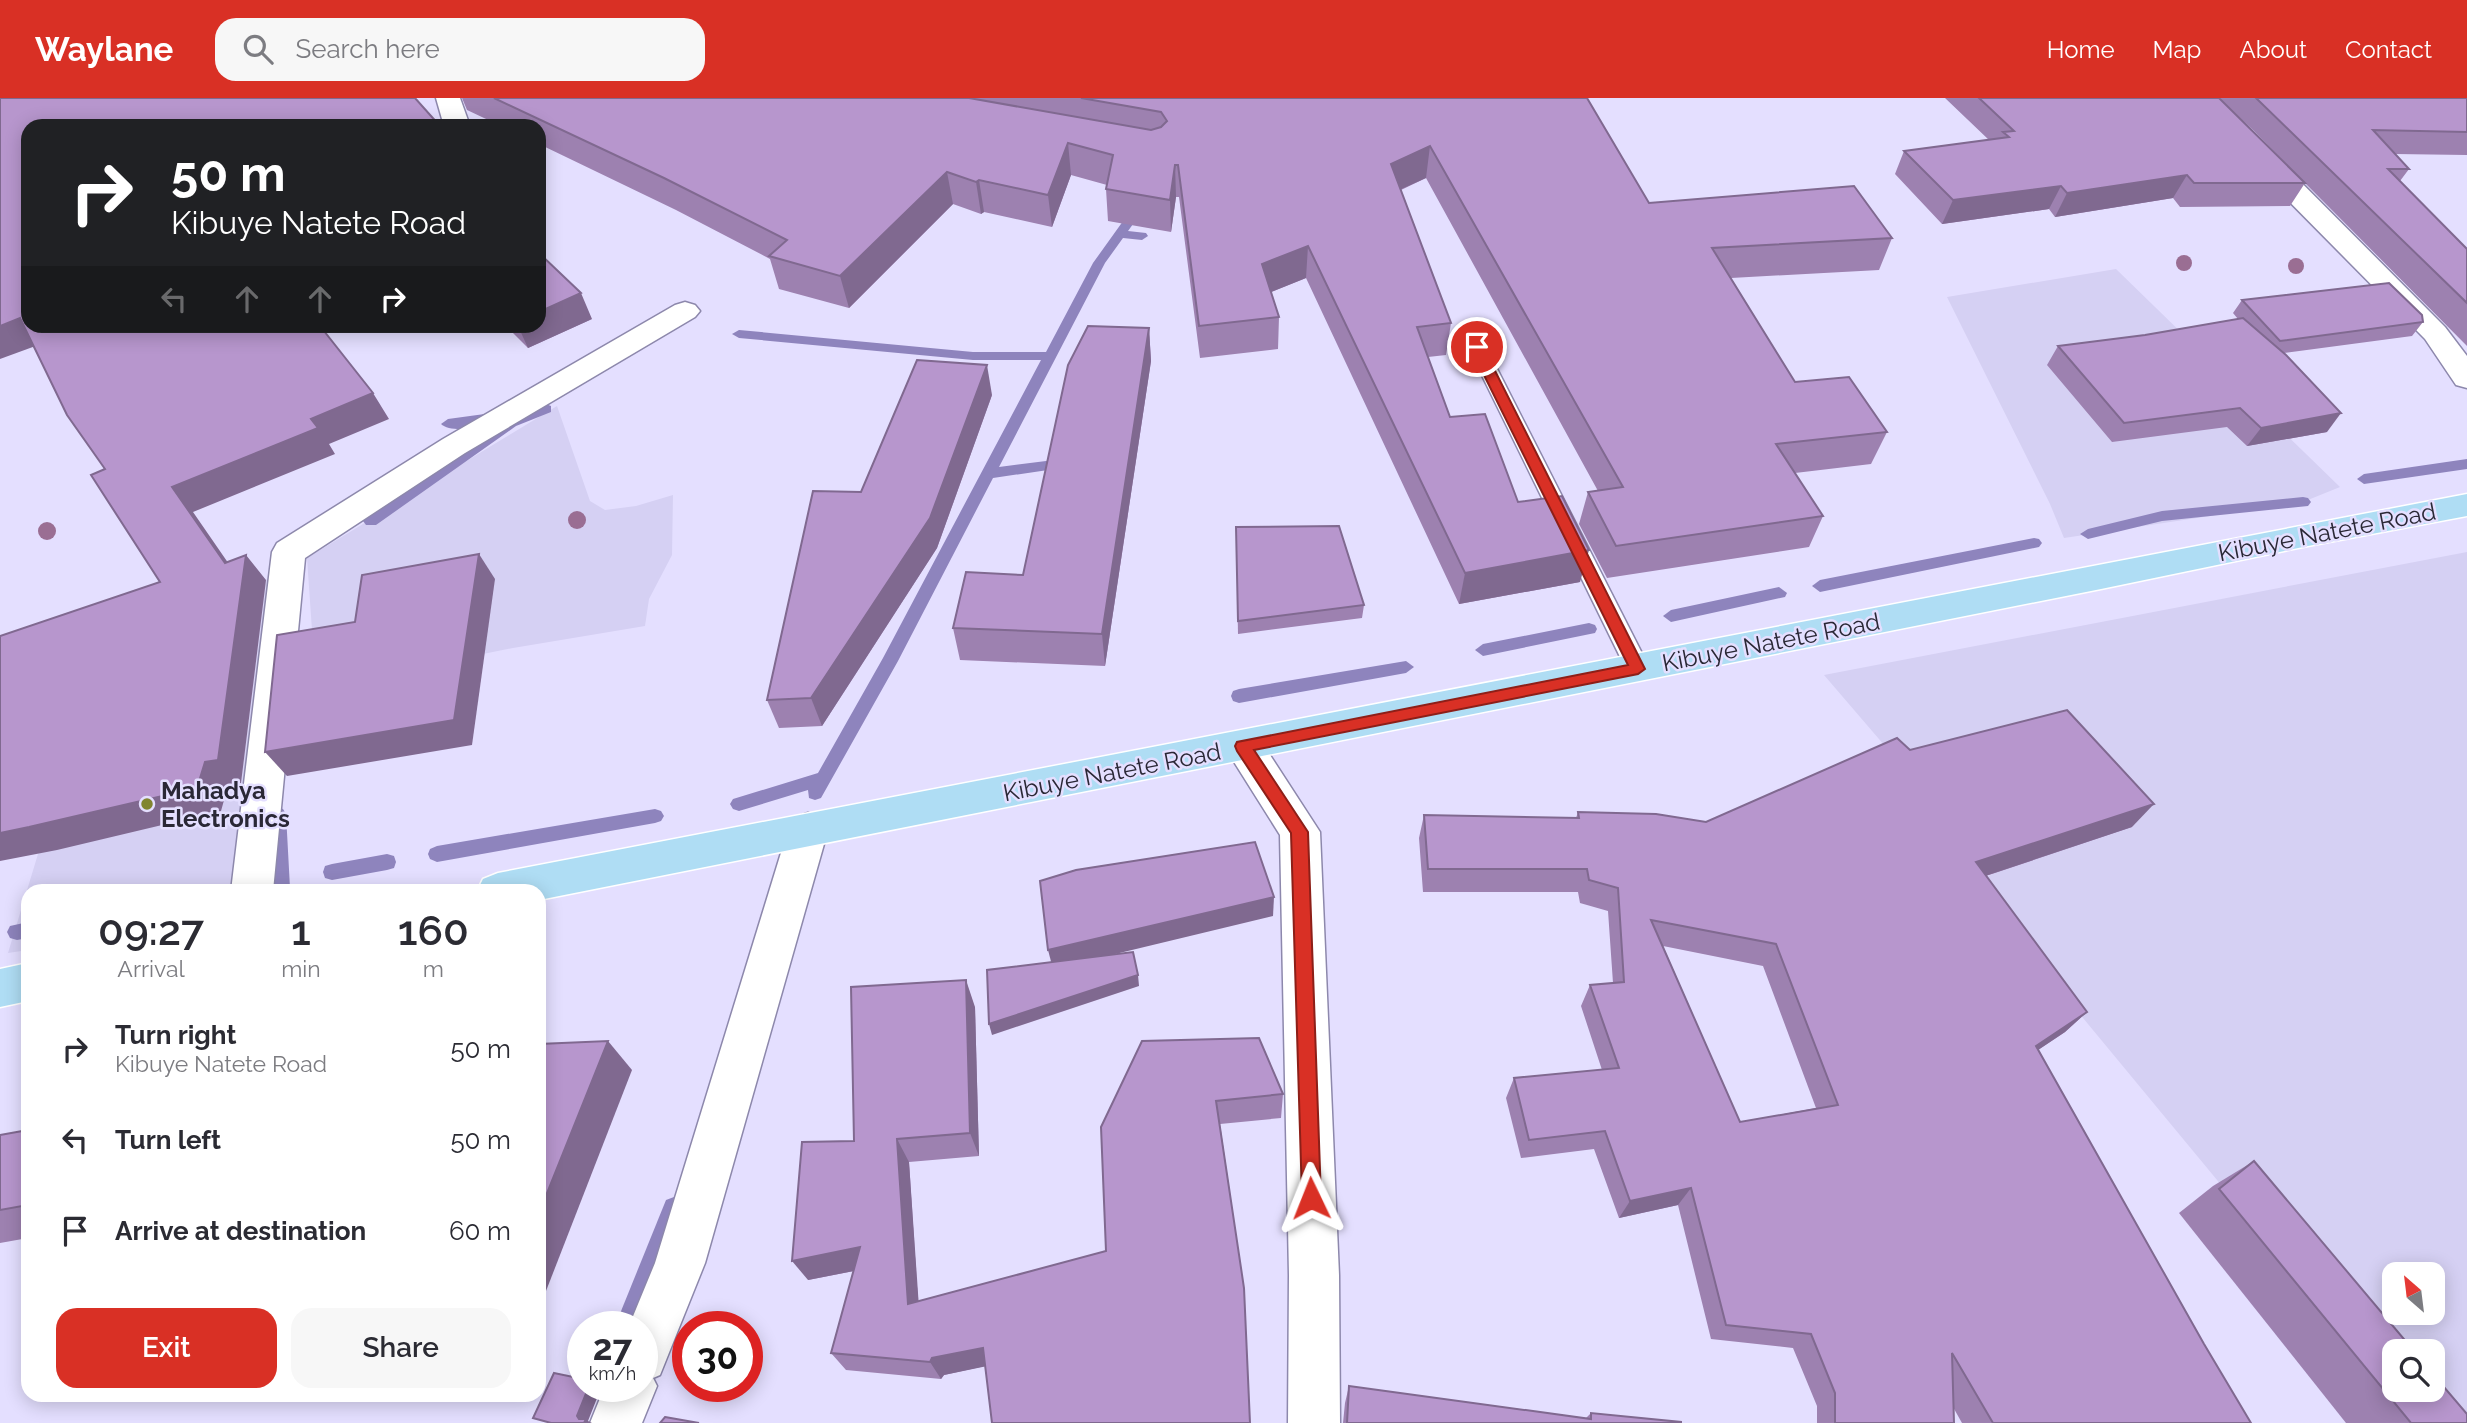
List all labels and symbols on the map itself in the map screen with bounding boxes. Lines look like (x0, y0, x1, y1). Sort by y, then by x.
pin (1447, 317, 1507, 377)
street label: Kibuye Natete Road (2216, 497, 2438, 567)
street label: Kibuye Natete Road (1660, 607, 1882, 677)
street label: Kibuye Natete Road (1001, 737, 1223, 807)
place label: Mahadya Electronics (161, 776, 290, 833)
marker: Mahadya Electronics (139, 796, 155, 812)
position arrow (1274, 1161, 1348, 1235)
north arrow (2382, 1262, 2445, 1325)
speed limit sign: 30 (672, 1311, 763, 1402)

